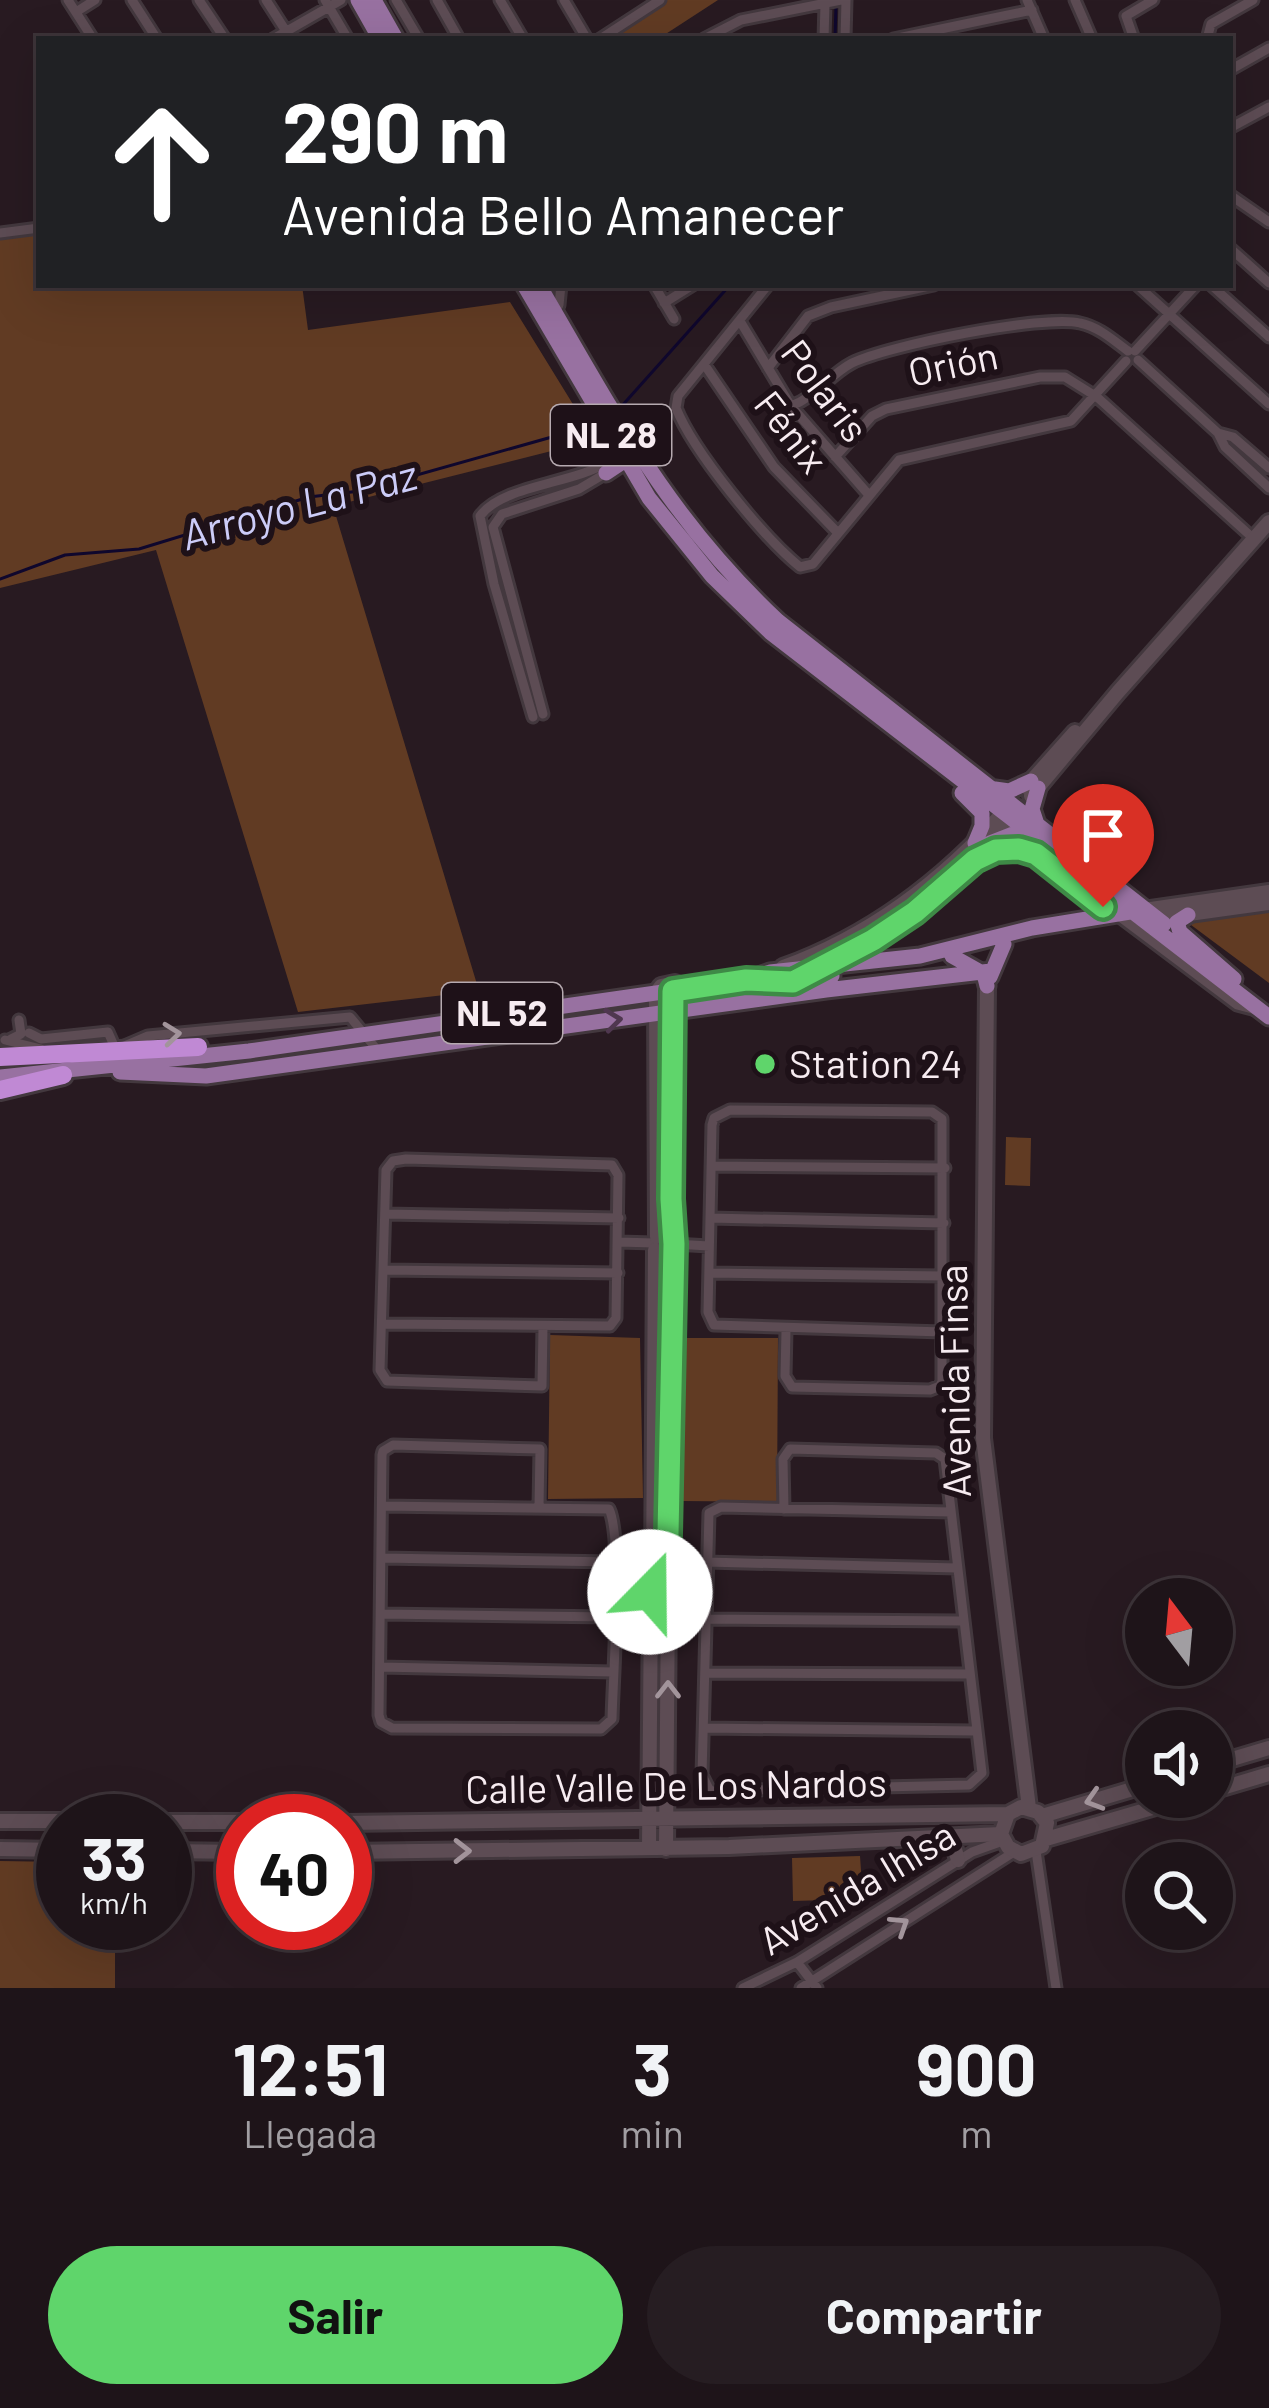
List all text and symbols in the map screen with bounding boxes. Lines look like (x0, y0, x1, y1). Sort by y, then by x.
text: 290 m (282, 79, 508, 180)
icon: ahead (84, 84, 240, 240)
text: Avenida Bello Amanecer (282, 181, 844, 246)
street label: Polaris (773, 330, 880, 450)
street label: Orión (904, 330, 1002, 395)
street label: Fénix (746, 381, 839, 481)
road number: NL 28 (551, 405, 671, 465)
water label: Arroyo La Paz (175, 447, 423, 559)
pin (1052, 784, 1154, 907)
icon: arrive (1070, 802, 1136, 868)
road number: NL 52 (442, 983, 562, 1043)
one-way arrow (603, 1008, 623, 1034)
one-way arrow (162, 1022, 181, 1047)
place label: Station 24 (789, 1039, 962, 1086)
marker: Station 24 (752, 1051, 778, 1077)
street label: Avenida Finsa (928, 1264, 979, 1498)
position arrow (587, 1529, 713, 1655)
north arrow (1125, 1578, 1233, 1686)
map controls (1125, 1578, 1233, 1950)
one-way arrow (655, 1680, 681, 1698)
button: sound (1125, 1710, 1233, 1818)
street label: Calle Valle De Los Nardos (465, 1757, 887, 1812)
one-way arrow (1084, 1786, 1105, 1811)
speed limit sign: 40 (216, 1794, 372, 1950)
street label: Avenida Ihlsa (750, 1810, 963, 1964)
text: 33 (82, 1821, 146, 1893)
one-way arrow (453, 1839, 472, 1865)
button: search (1125, 1842, 1233, 1950)
text: km/h (80, 1884, 148, 1920)
one-way arrow (887, 1917, 909, 1940)
text: 12:51 (232, 2024, 388, 2110)
text: 3 (633, 2024, 672, 2110)
text: 900 (916, 2024, 1036, 2110)
text: Llegada (243, 2109, 377, 2156)
text: min (620, 2109, 684, 2156)
text: m (960, 2109, 992, 2156)
button: Salir (48, 2246, 623, 2384)
button: Compartir (647, 2246, 1221, 2384)

